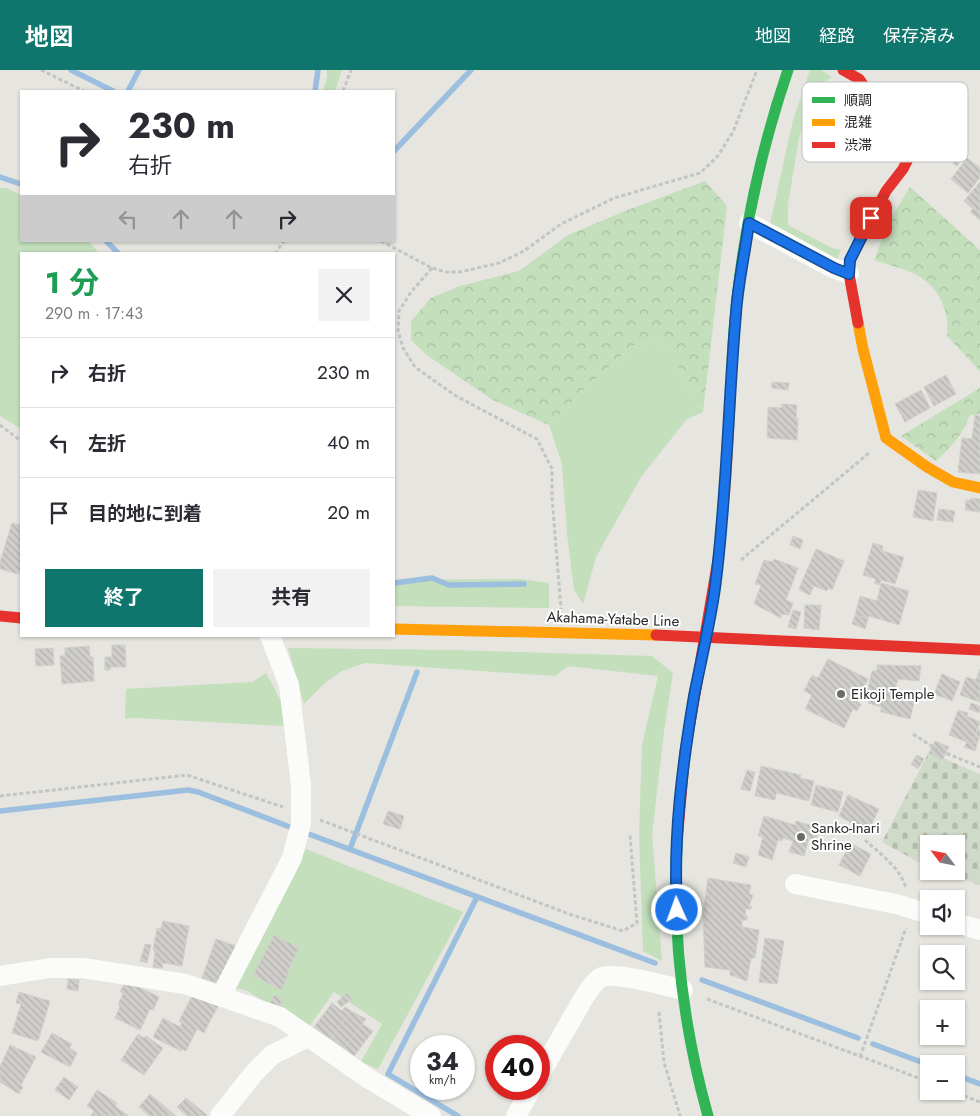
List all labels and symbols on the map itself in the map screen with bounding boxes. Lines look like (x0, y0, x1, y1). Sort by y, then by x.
legend (802, 82, 968, 162)
text: 順調 (844, 90, 872, 110)
text: 混雑 (844, 112, 872, 132)
text: 渋滞 (844, 135, 872, 155)
pin (850, 197, 892, 239)
street label: Akahama-Yatabe Line (546, 606, 680, 632)
place label: Eikoji Temple (851, 683, 935, 705)
marker: Eikoji Temple (835, 688, 847, 700)
place label: Sanko-Inari Shrine (811, 817, 880, 856)
marker: Sanko-Inari Shrine (795, 831, 807, 843)
north arrow (920, 835, 965, 880)
position arrow (650, 883, 702, 935)
speed limit sign: 40 (485, 1035, 550, 1100)

